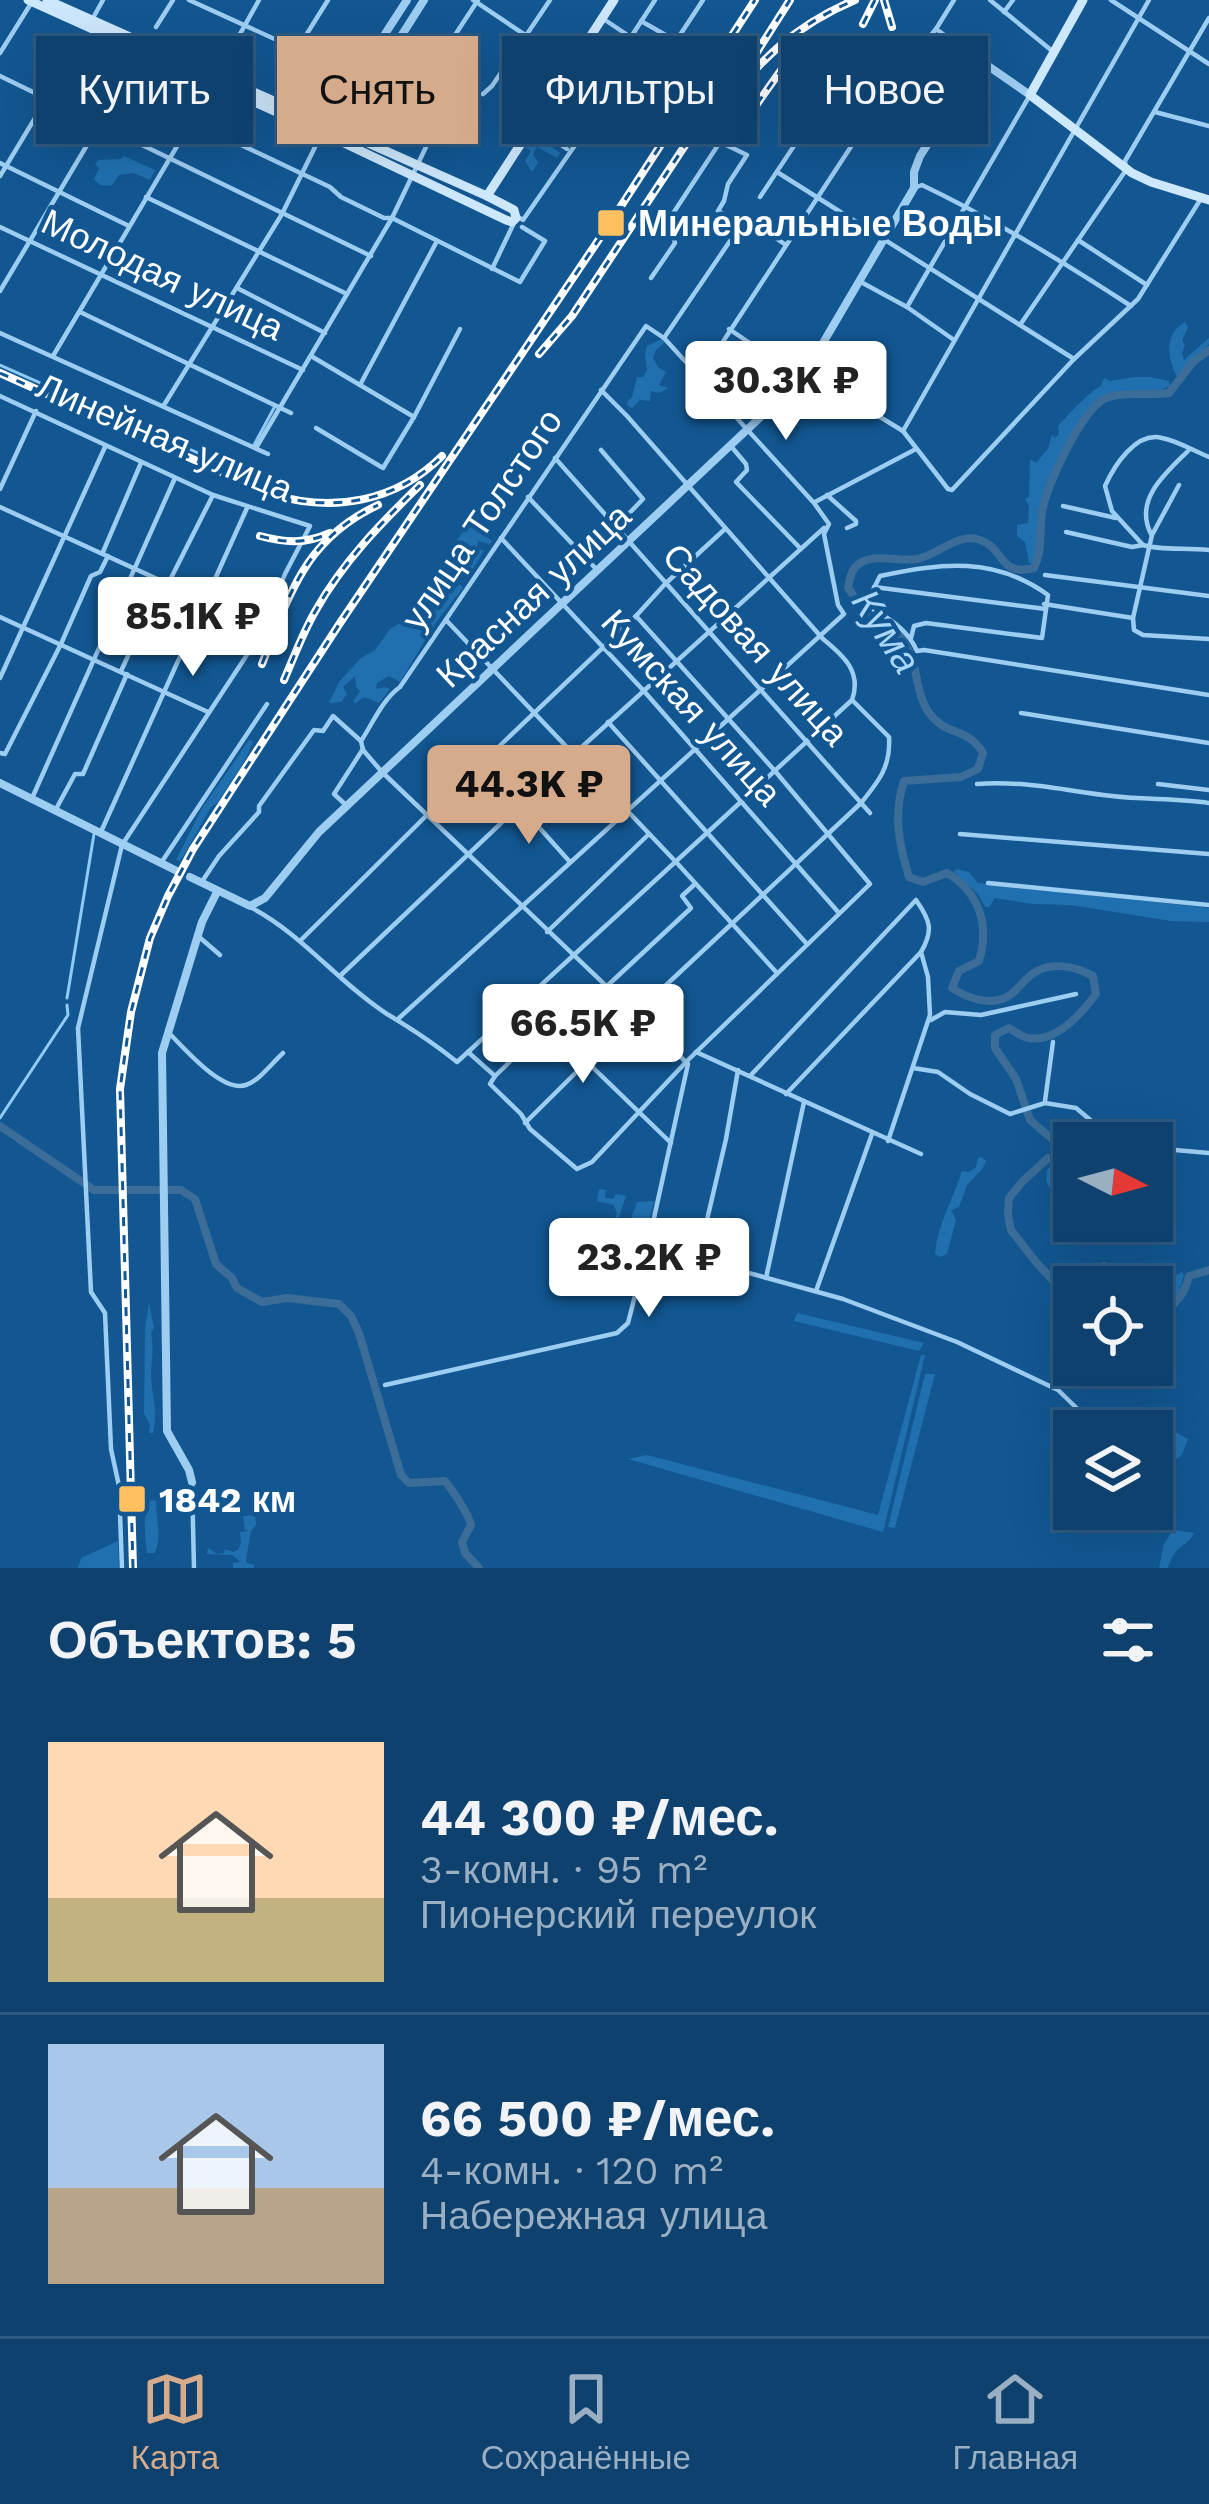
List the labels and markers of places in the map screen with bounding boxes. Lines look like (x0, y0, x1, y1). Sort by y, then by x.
place label: Минеральные Воды (638, 203, 1003, 245)
marker: Минеральные Воды (595, 207, 627, 239)
pin: 30.3K ₽ (675, 341, 897, 443)
pin: 85.1K ₽ (82, 577, 304, 679)
pin: 44.3K ₽ (418, 745, 640, 847)
pin: 66.5K ₽ (472, 984, 694, 1086)
pin: 23.2K ₽ (538, 1218, 760, 1320)
place label: 1842 км (159, 1479, 296, 1521)
marker: 1842 км (116, 1483, 148, 1515)

